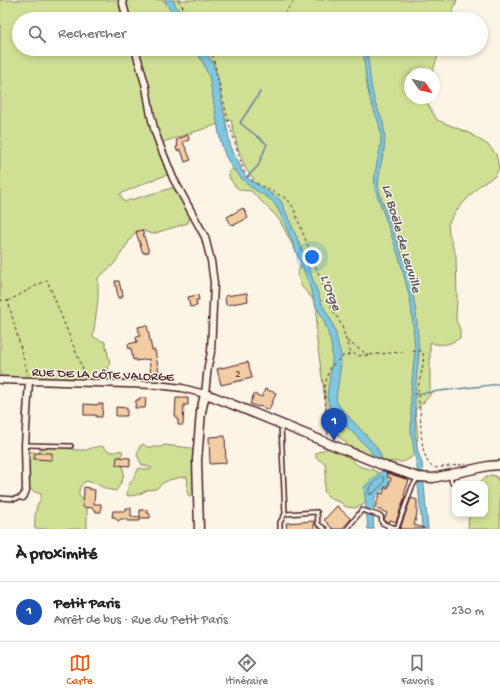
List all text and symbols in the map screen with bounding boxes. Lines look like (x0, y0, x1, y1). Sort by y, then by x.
search box (12, 12, 488, 56)
icon: search (26, 23, 48, 45)
text: Rechercher (58, 25, 126, 43)
north arrow (404, 68, 440, 104)
water label: La Boële de Leuville (377, 183, 424, 295)
your location (302, 247, 322, 267)
water label: L'Orge (315, 272, 345, 314)
street label: RUE DE LA CÔTE VALORGE (32, 365, 175, 386)
house number: 2 (235, 369, 241, 381)
pin: 1 (321, 408, 347, 441)
map controls (452, 481, 488, 517)
button: layers (452, 481, 488, 517)
text: À proximité (16, 545, 97, 565)
text: Petit Paris (54, 595, 120, 613)
text: 1 (26, 604, 32, 619)
text: 230 m (451, 604, 484, 619)
text: Arrêt de bus · Rue du Petit Paris (54, 613, 228, 628)
tab: Carte (66, 652, 93, 688)
tab: Itinéraire (226, 652, 268, 688)
tab: Favoris (401, 652, 434, 688)

